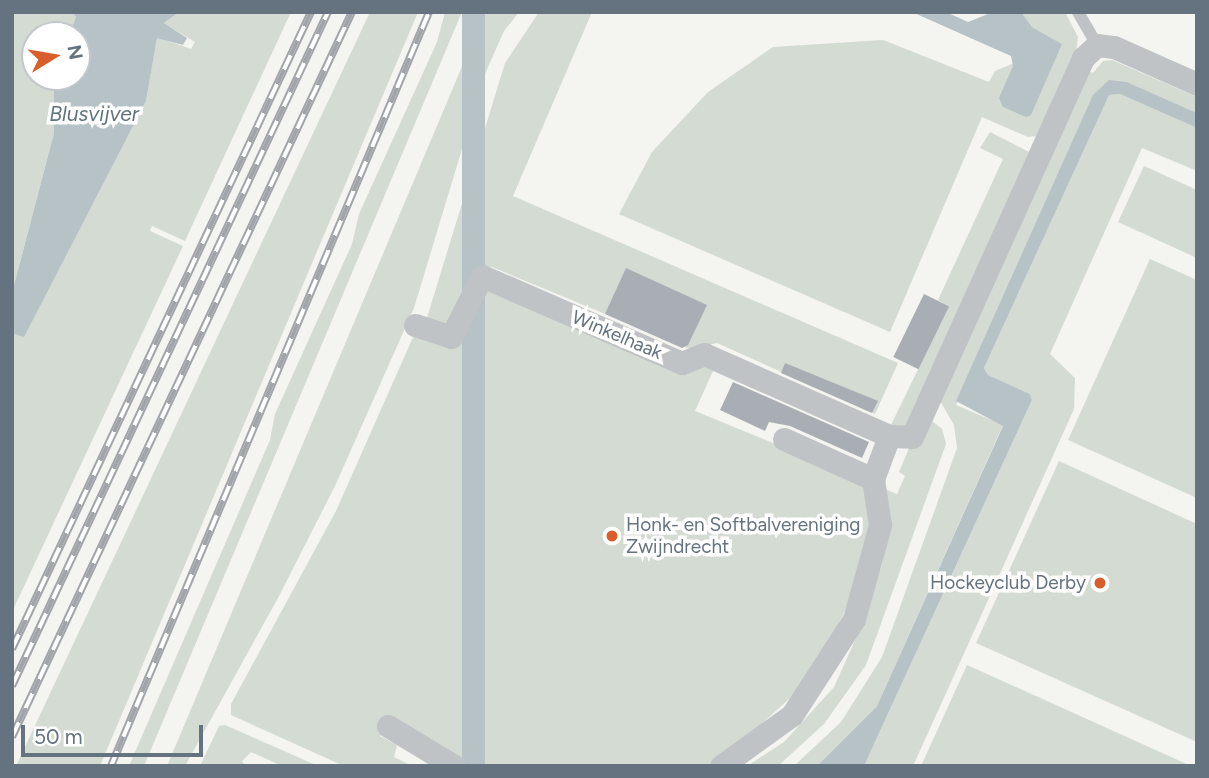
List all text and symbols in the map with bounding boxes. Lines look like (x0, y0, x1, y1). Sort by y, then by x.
north arrow (21, 21, 91, 91)
text: N (62, 43, 88, 62)
water label: Blusvijver (49, 101, 139, 127)
street label: Winkelhaak (568, 306, 666, 364)
place label: Honk- en Softbalvereniging Zwijndrecht (626, 514, 860, 558)
marker: Honk- en Softbalvereniging Zwijndrecht (604, 528, 620, 544)
place label: Hockeyclub Derby (930, 572, 1086, 594)
marker: Hockeyclub Derby (1092, 575, 1108, 591)
scale bar (24, 712, 206, 756)
text: 50 m (34, 724, 83, 749)

